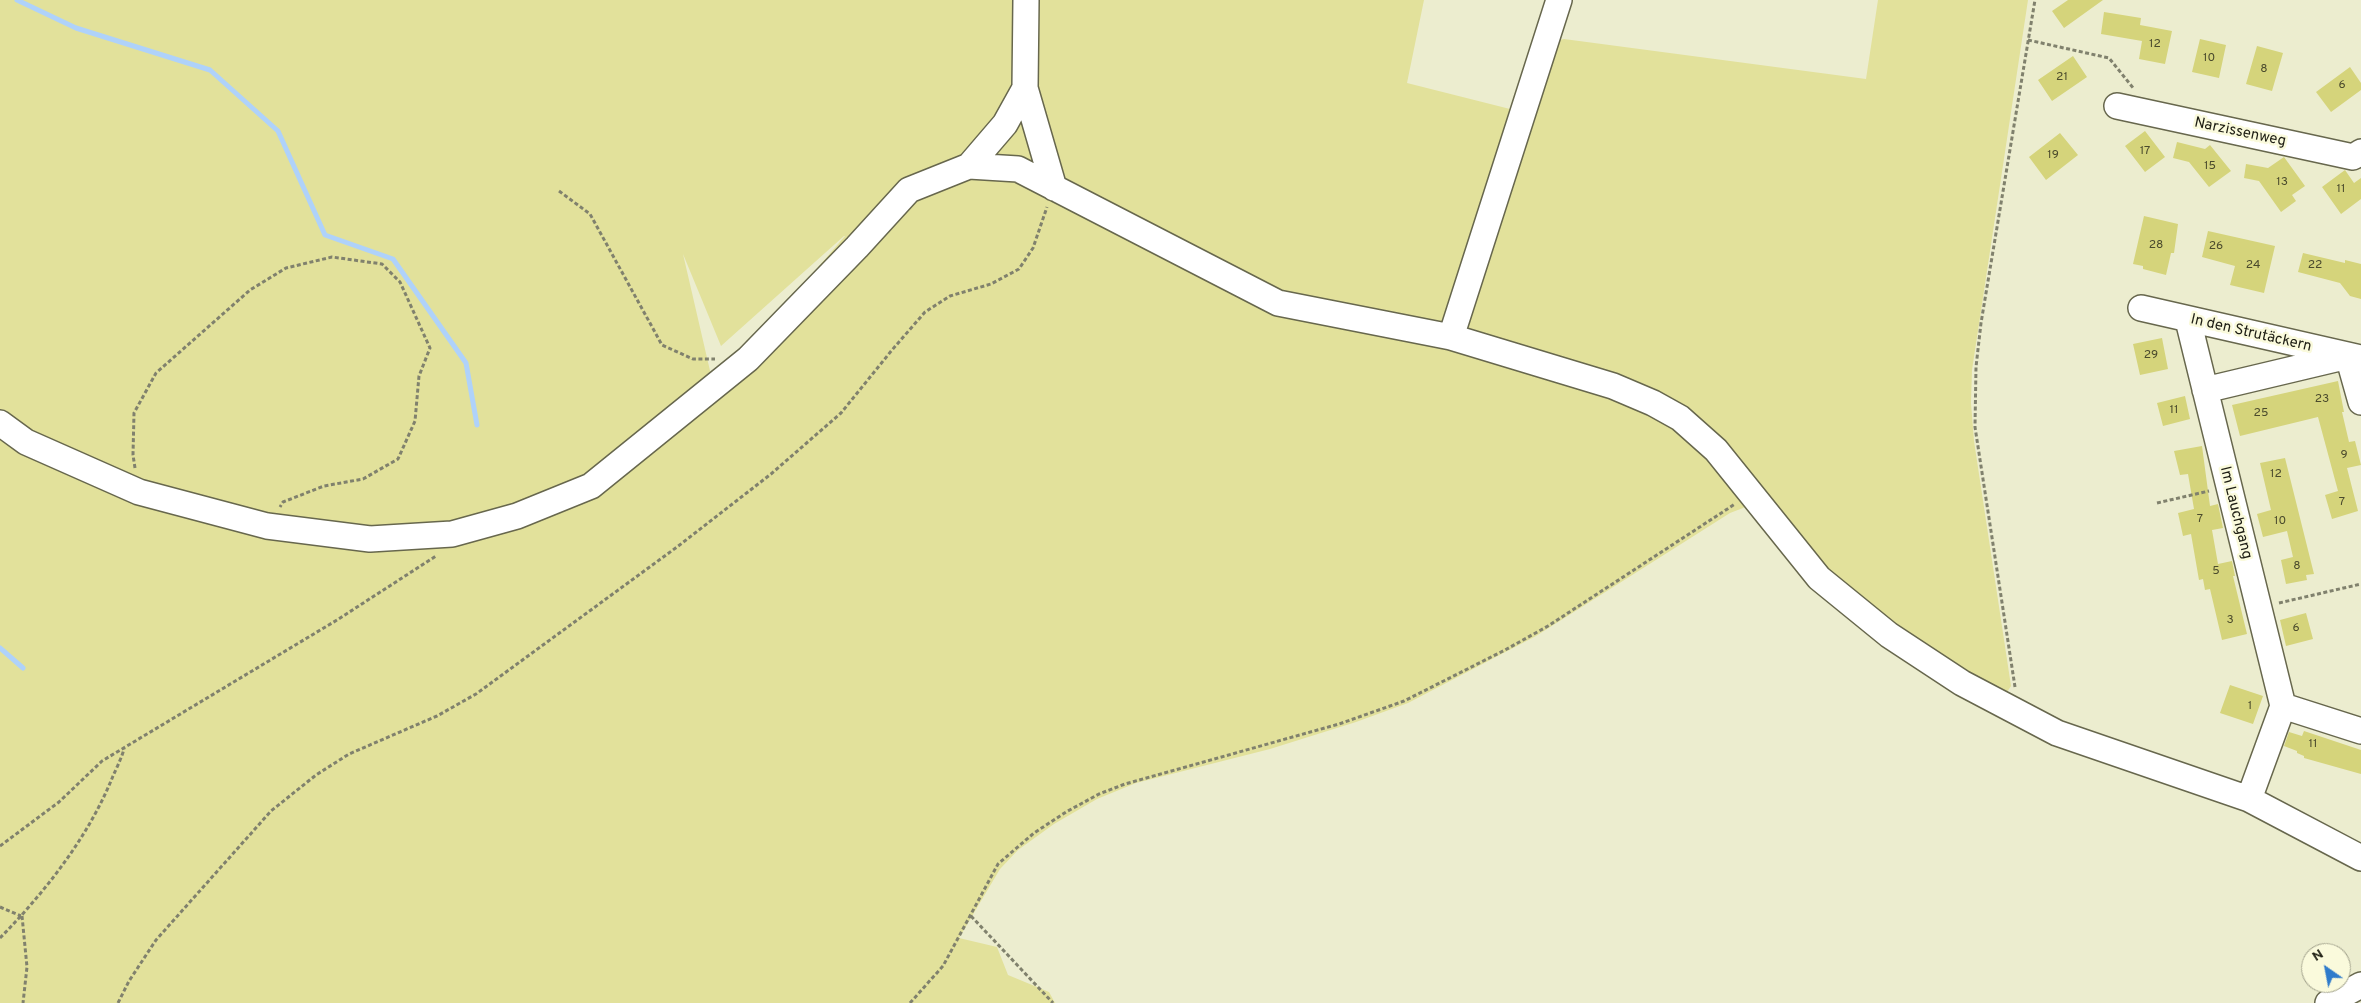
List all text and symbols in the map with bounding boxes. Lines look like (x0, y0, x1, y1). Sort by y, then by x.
house number: 12 (2149, 38, 2161, 52)
house number: 10 (2203, 52, 2215, 66)
house number: 8 (2260, 63, 2268, 77)
house number: 21 (2056, 71, 2068, 85)
house number: 6 (2338, 79, 2346, 93)
street label: Narzissenweg (2193, 115, 2287, 151)
house number: 17 (2140, 145, 2150, 159)
house number: 19 (2047, 149, 2059, 163)
house number: 15 (2204, 160, 2216, 174)
house number: 13 (2276, 176, 2288, 190)
house number: 11 (2337, 183, 2345, 197)
house number: 28 (2149, 239, 2163, 253)
house number: 26 (2209, 240, 2223, 254)
house number: 24 (2246, 259, 2260, 273)
house number: 22 (2308, 259, 2322, 273)
street label: In den Strutäckern (2189, 311, 2313, 357)
house number: 29 (2144, 349, 2158, 363)
house number: 23 (2315, 393, 2329, 407)
house number: 11 (2170, 404, 2178, 418)
house number: 25 (2254, 407, 2268, 421)
house number: 9 (2340, 449, 2348, 463)
street label: Im Lauchgang (2215, 465, 2255, 561)
house number: 12 (2270, 468, 2282, 482)
house number: 7 (2339, 496, 2345, 510)
house number: 7 (2197, 513, 2203, 527)
house number: 10 (2274, 515, 2286, 529)
house number: 8 (2293, 560, 2301, 574)
house number: 5 (2212, 565, 2220, 579)
house number: 3 (2226, 614, 2234, 628)
house number: 6 (2292, 622, 2300, 636)
house number: 1 (2248, 700, 2252, 714)
house number: 11 (2309, 738, 2317, 752)
north arrow (2301, 943, 2351, 993)
text: N (2309, 946, 2327, 966)

